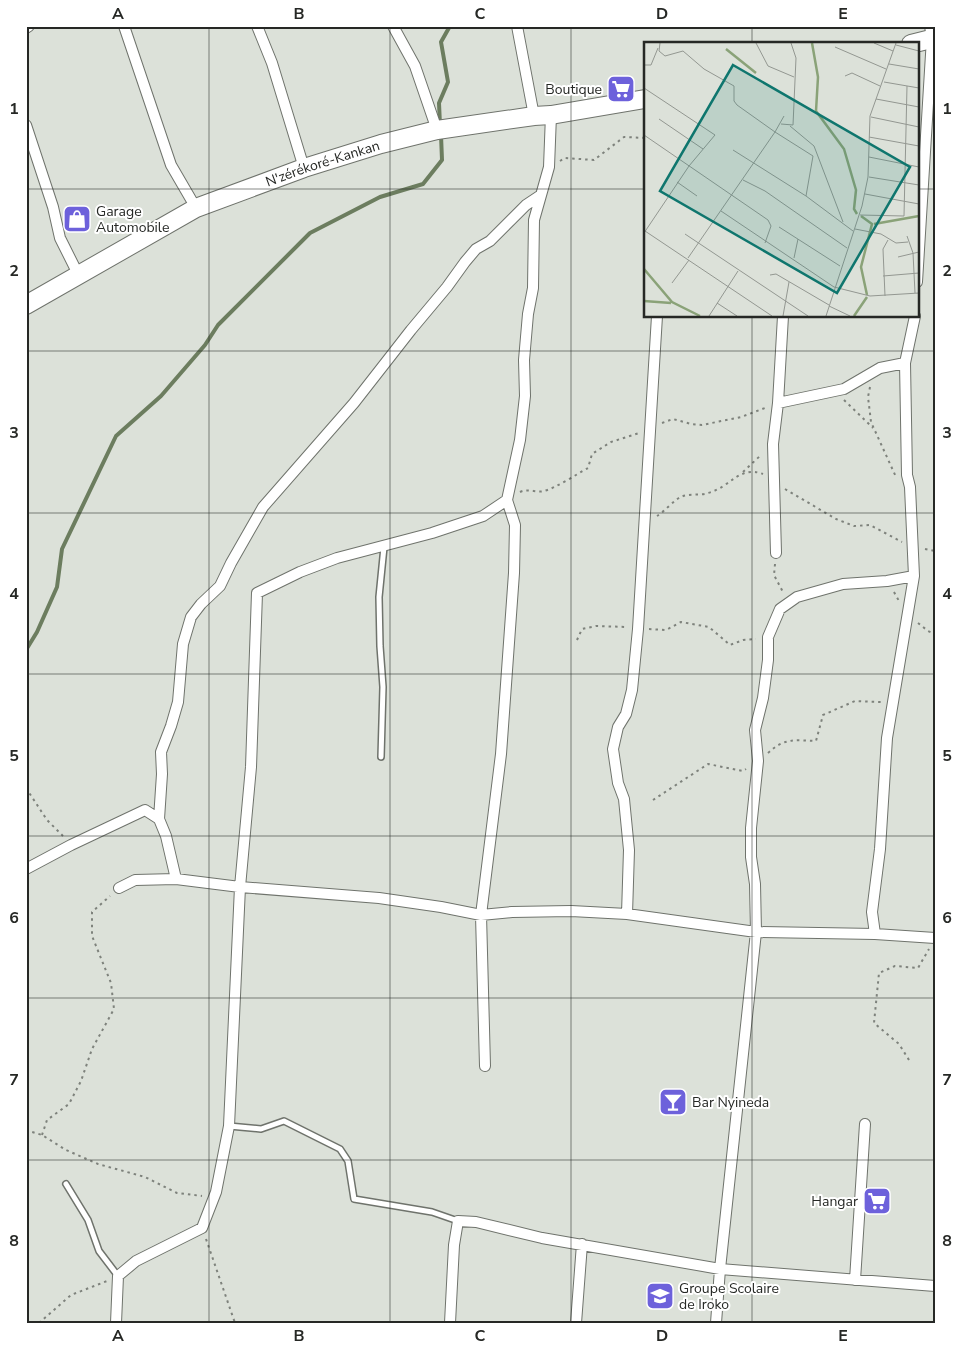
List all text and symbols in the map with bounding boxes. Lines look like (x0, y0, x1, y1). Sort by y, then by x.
text: A (112, 3, 124, 25)
text: B (293, 3, 305, 25)
text: C (475, 3, 486, 25)
text: D (656, 3, 668, 25)
text: E (838, 3, 848, 25)
inset map (644, 42, 918, 318)
supermarket icon: Boutique (606, 74, 636, 104)
place label: Boutique (545, 80, 602, 99)
text: 1 (9, 98, 19, 120)
text: 1 (942, 98, 952, 120)
street label: N'zérékoré-Kankan (263, 136, 382, 191)
place label: Garage Automobile (96, 202, 169, 237)
shop icon: Garage Automobile (62, 204, 92, 234)
text: 2 (9, 260, 19, 282)
text: 2 (942, 260, 952, 282)
text: 3 (9, 422, 19, 444)
text: 3 (942, 422, 952, 444)
text: 4 (9, 583, 19, 605)
text: 4 (942, 583, 952, 605)
text: 5 (9, 745, 19, 767)
text: 5 (942, 745, 952, 767)
text: 6 (9, 907, 19, 929)
text: 6 (942, 907, 952, 929)
text: 7 (9, 1069, 19, 1091)
text: 7 (942, 1069, 952, 1091)
bar icon: Bar Nyineda (658, 1087, 688, 1117)
place label: Bar Nyineda (692, 1093, 769, 1112)
supermarket icon: Hangar (862, 1186, 892, 1216)
place label: Hangar (811, 1192, 858, 1211)
text: 8 (9, 1230, 19, 1252)
text: 8 (942, 1230, 952, 1252)
place label: Groupe Scolaire de Iroko (679, 1279, 779, 1314)
school or university icon: Groupe Scolaire de Iroko (645, 1281, 675, 1311)
text: A (112, 1325, 124, 1347)
text: B (293, 1325, 305, 1347)
text: C (475, 1325, 486, 1347)
text: D (656, 1325, 668, 1347)
text: E (838, 1325, 848, 1347)

